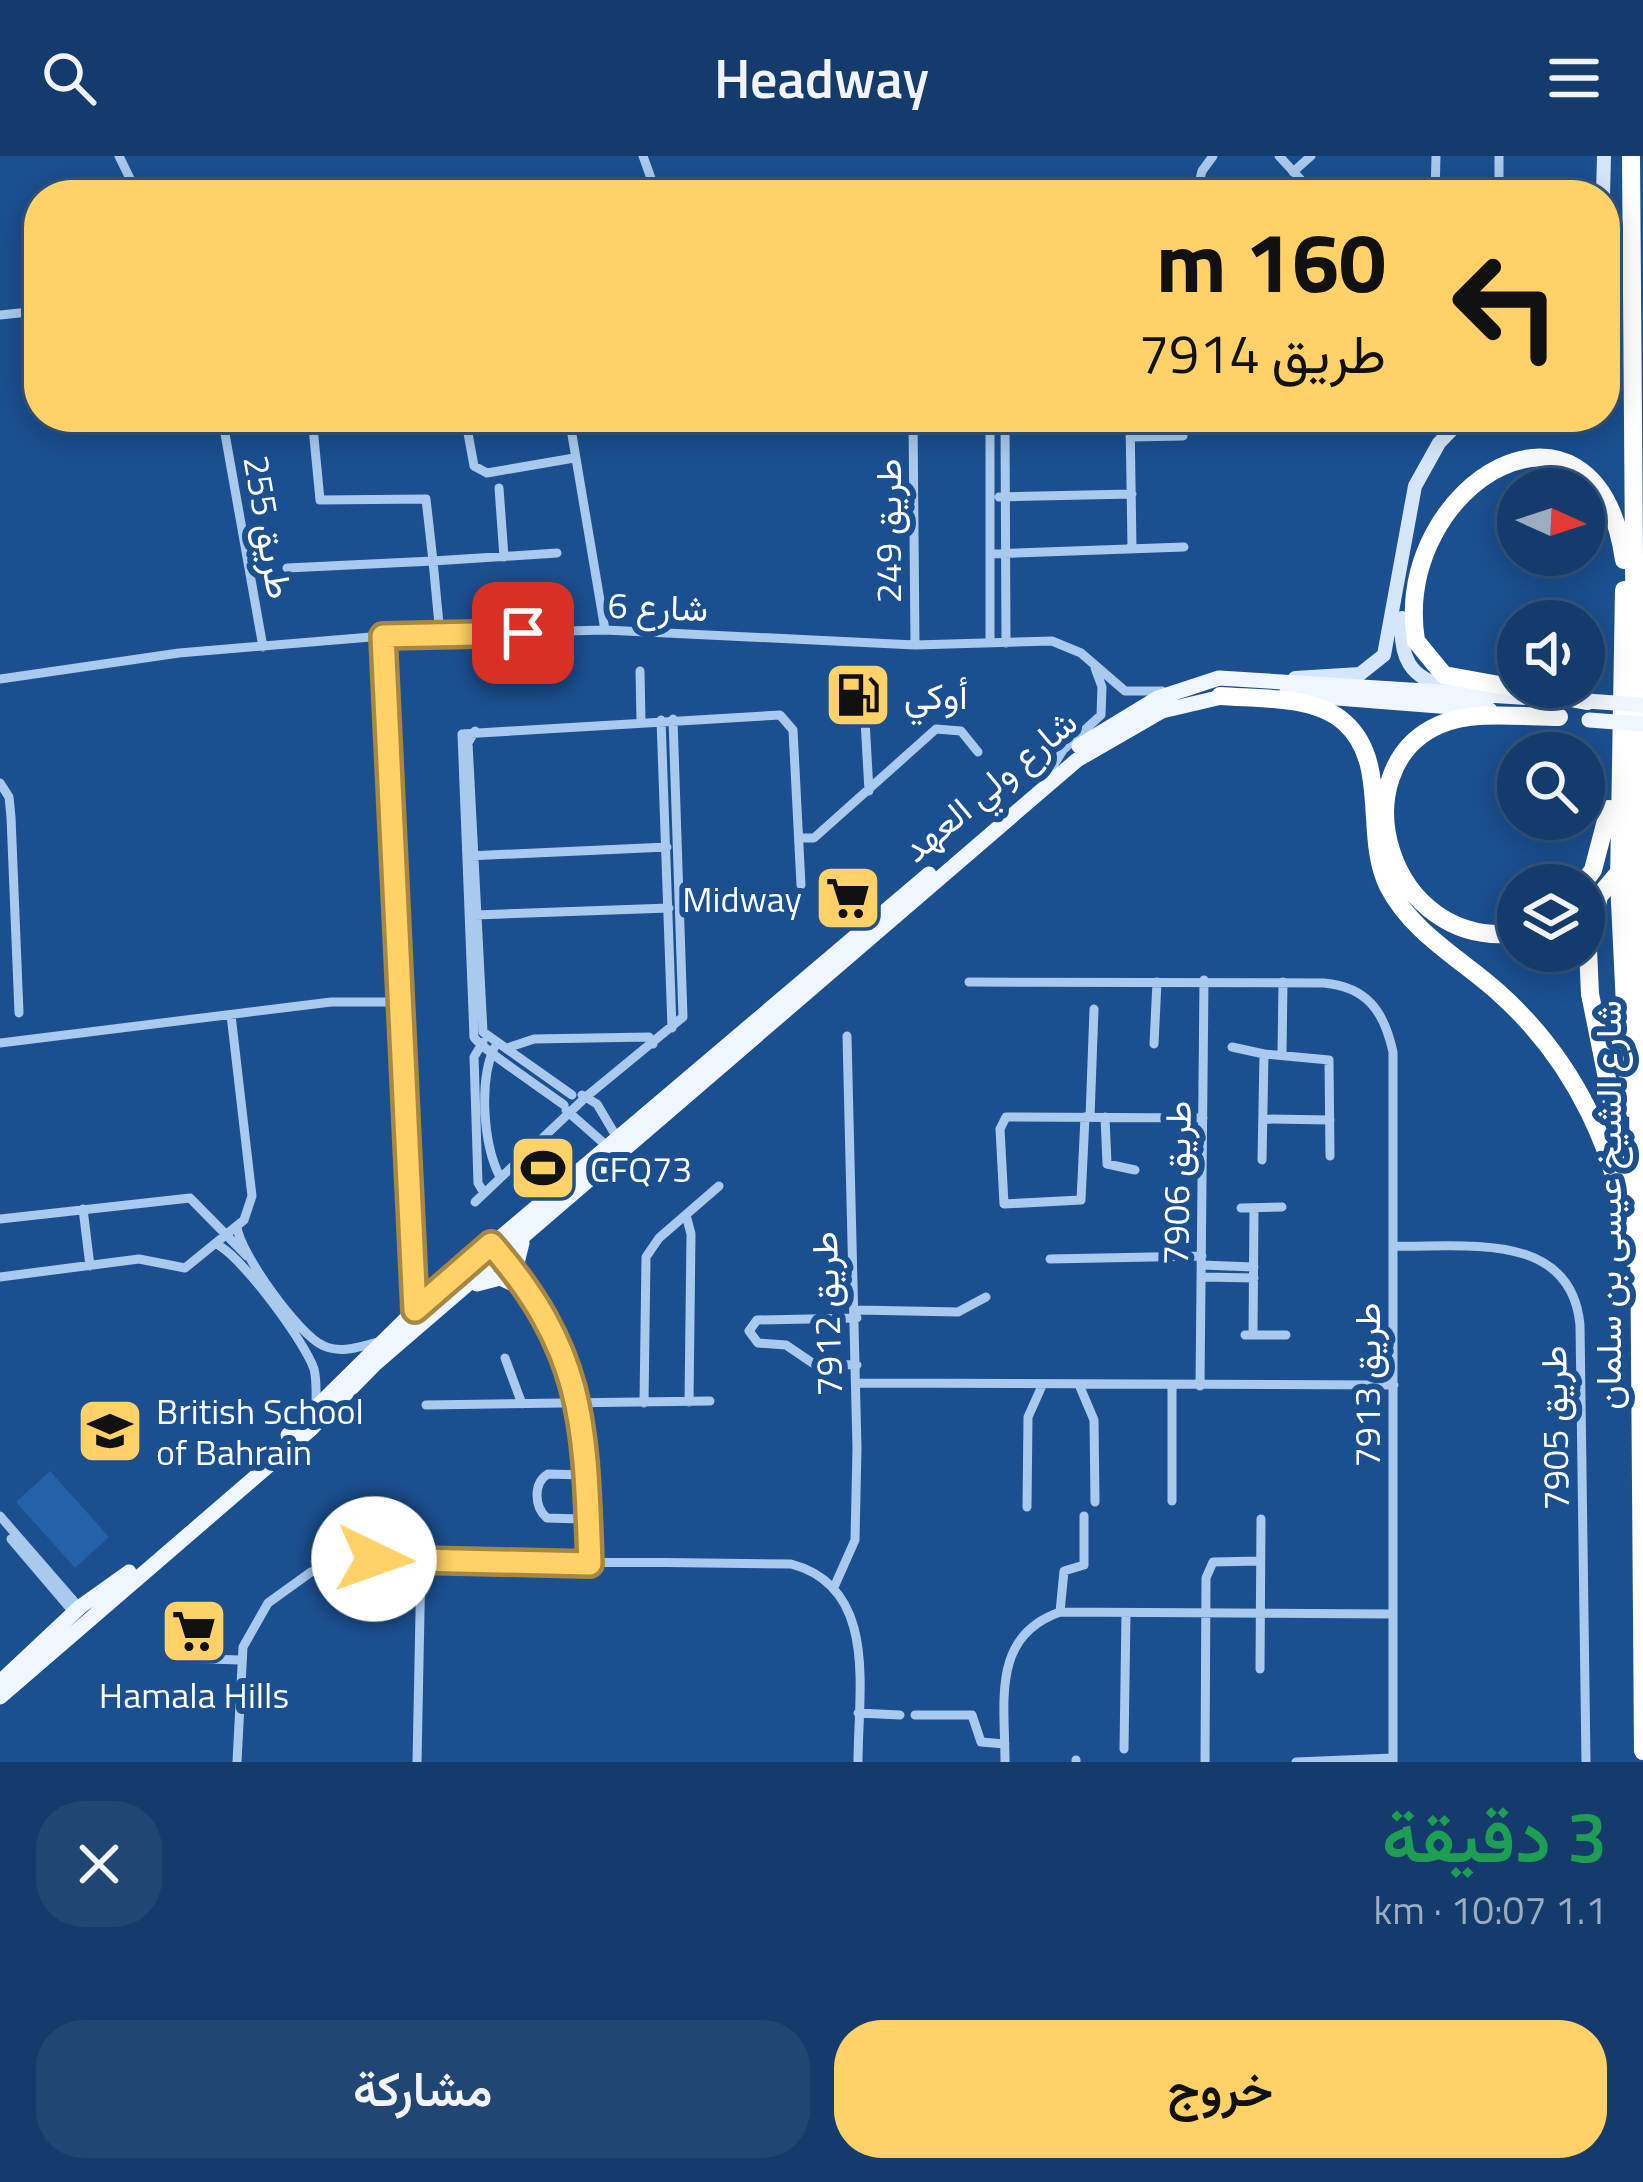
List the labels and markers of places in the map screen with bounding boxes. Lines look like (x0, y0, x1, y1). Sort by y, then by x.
pin (472, 582, 574, 684)
fuel station icon: أوكي (823, 660, 893, 730)
place label: أوكي (904, 668, 968, 726)
supermarket icon: Midway (813, 863, 883, 933)
place label: Midway (682, 871, 802, 926)
sports icon: CFQ73 (508, 1133, 578, 1203)
place label: CFQ73 (590, 1141, 692, 1196)
place label: British School of Bahrain (156, 1383, 364, 1479)
school or university icon: British School of Bahrain (75, 1396, 145, 1466)
supermarket icon: Hamala Hills (159, 1596, 229, 1666)
place label: Hamala Hills (99, 1667, 289, 1722)

